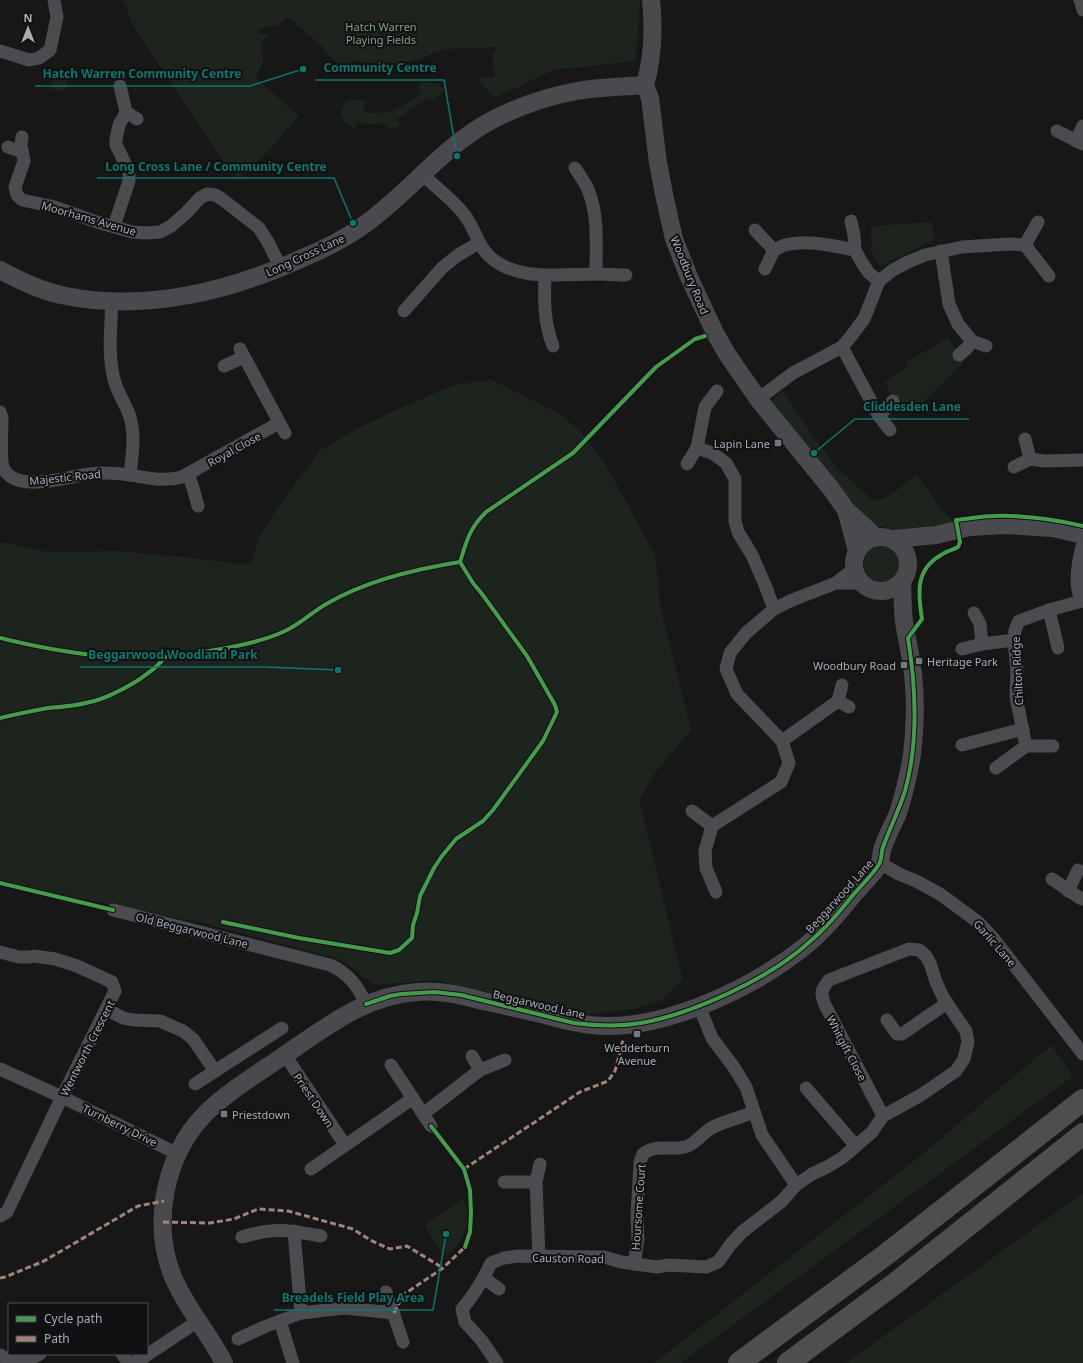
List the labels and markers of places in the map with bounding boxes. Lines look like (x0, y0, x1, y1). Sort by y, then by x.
callout: Community Centre (315, 56, 444, 80)
callout: Hatch Warren Community Centre (35, 62, 250, 86)
callout: Long Cross Lane / Community Centre (97, 154, 334, 178)
callout: Cliddesden Lane (855, 395, 969, 419)
place label: Lapin Lane (714, 436, 770, 451)
marker: Lapin Lane (773, 438, 783, 448)
callout: Beggarwood Woodland Park (80, 643, 265, 667)
place label: Heritage Park (927, 654, 998, 669)
marker: Heritage Park (914, 656, 924, 666)
place label: Woodbury Road (813, 658, 896, 673)
marker: Woodbury Road (899, 660, 909, 670)
marker: Wedderburn Avenue (632, 1029, 642, 1039)
place label: Wedderburn Avenue (604, 1040, 670, 1068)
place label: Priestdown (232, 1107, 290, 1122)
marker: Priestdown (219, 1109, 229, 1119)
callout: Breadels Field Play Area (274, 1286, 433, 1310)

